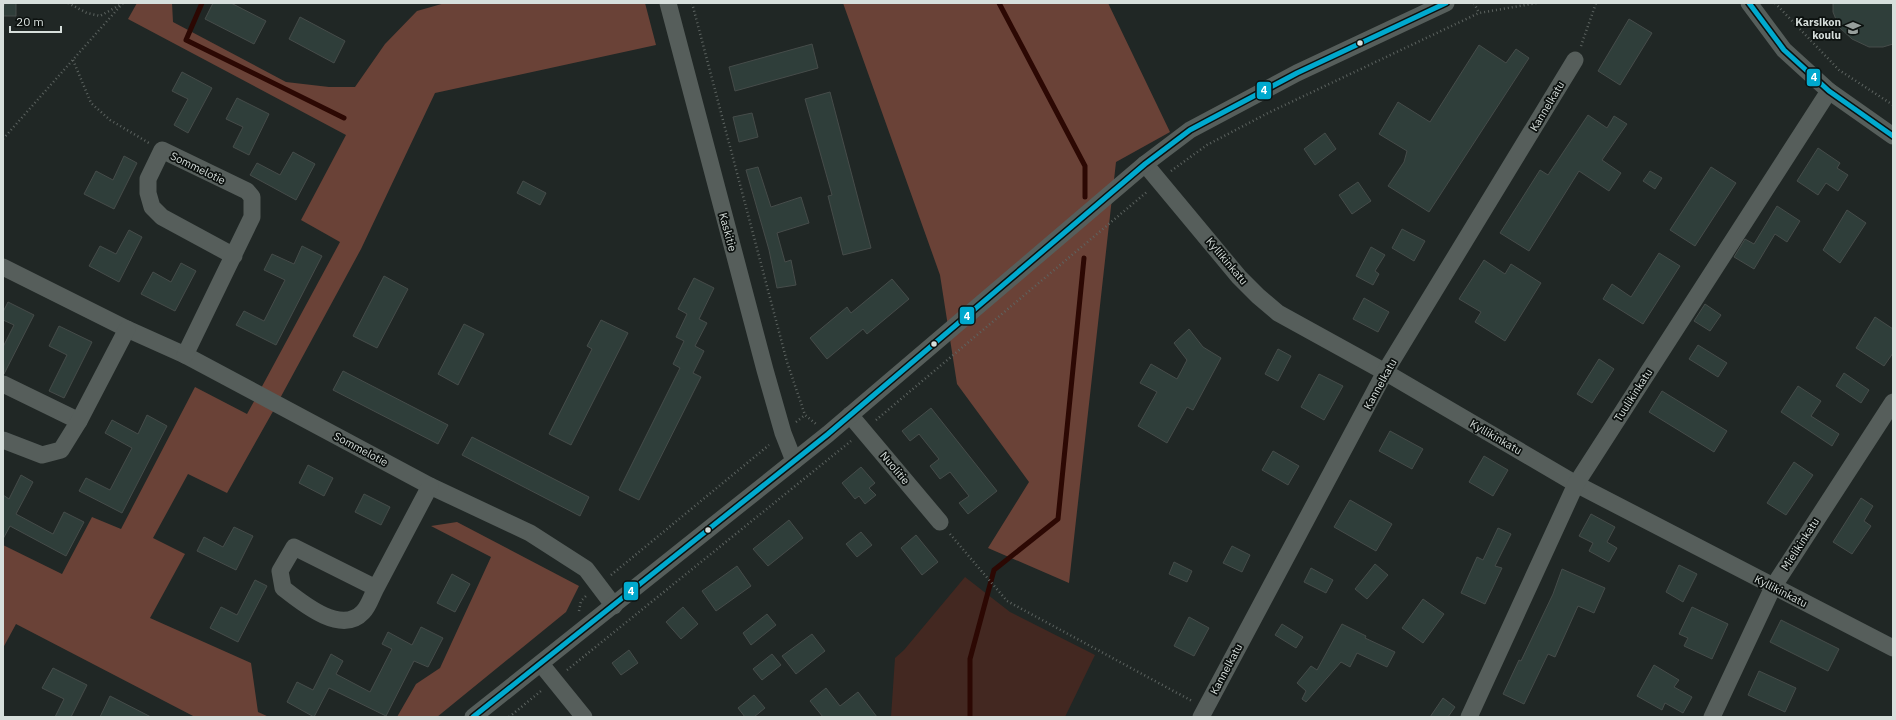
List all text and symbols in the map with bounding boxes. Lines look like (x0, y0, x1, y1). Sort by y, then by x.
scale bar (10, 8, 61, 34)
text: 20 m (16, 14, 44, 29)
place label: Karsikon koulu (1795, 15, 1841, 42)
school or university icon: Karsikon koulu (1844, 19, 1862, 37)
unlabelled marker (1355, 38, 1365, 48)
line badge: 4 (1806, 68, 1821, 87)
text: 4 (1811, 70, 1818, 84)
street label: Kannelkatu (1527, 78, 1567, 134)
line badge: 4 (1256, 81, 1272, 100)
text: 4 (1261, 83, 1268, 97)
street label: Sommelotie (168, 149, 228, 187)
street label: Kaskitie (716, 211, 740, 253)
street label: Kyllikinkatu (1203, 234, 1251, 288)
line badge: 4 (959, 306, 975, 325)
text: 4 (964, 309, 971, 323)
unlabelled marker (929, 339, 939, 349)
street label: Kannelkatu (1360, 356, 1400, 412)
street label: Tuulikinkatu (1611, 366, 1655, 424)
street label: Kyllikinkatu (1468, 417, 1524, 457)
street label: Sommelotie (331, 429, 391, 469)
street label: Nuolitie (877, 449, 913, 487)
street label: Mielikinkatu (1778, 515, 1822, 573)
unlabelled marker (703, 525, 713, 535)
street label: Kyllikinkatu (1752, 572, 1810, 610)
line badge: 4 (623, 581, 639, 601)
text: 4 (628, 584, 635, 598)
street label: Kannelkatu (1207, 641, 1245, 697)

